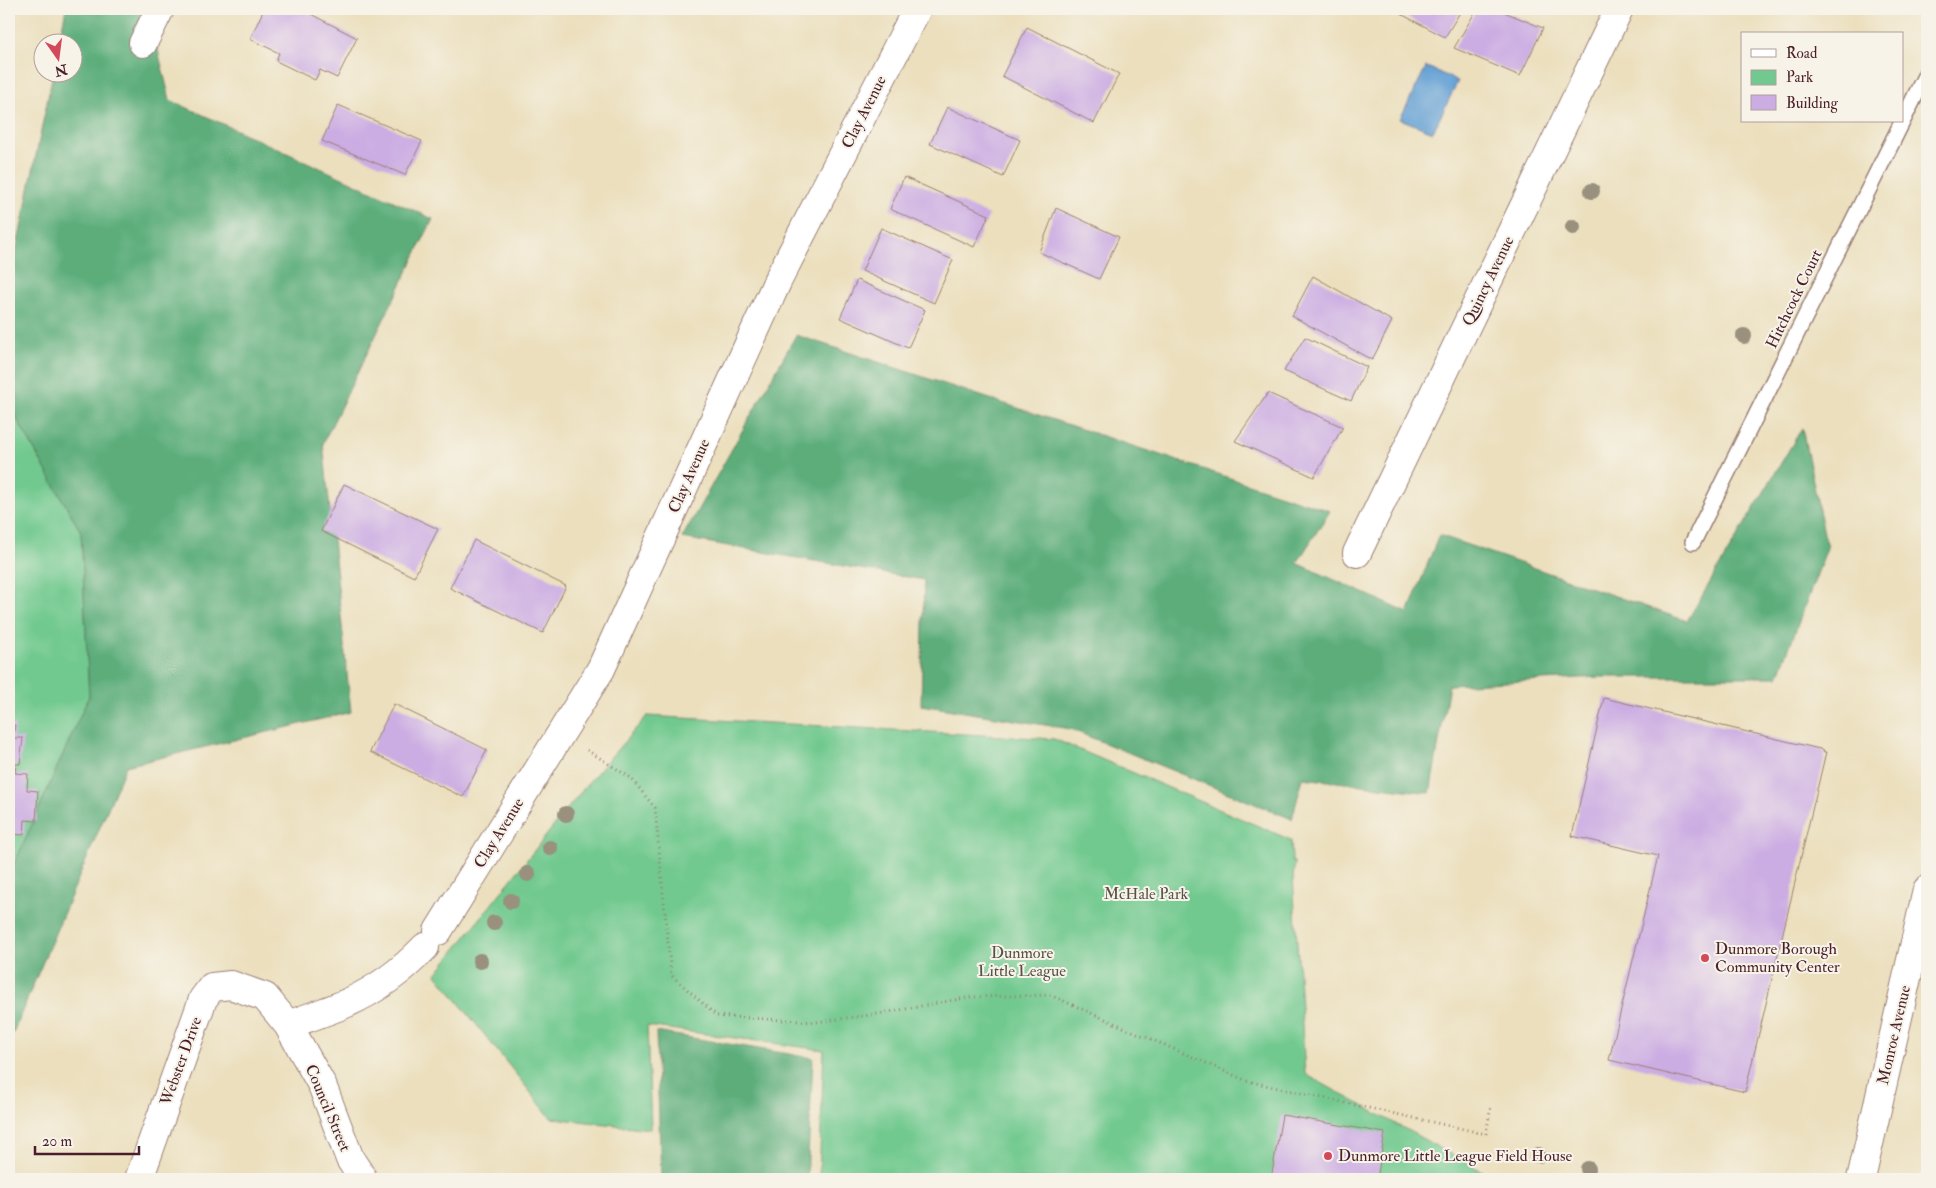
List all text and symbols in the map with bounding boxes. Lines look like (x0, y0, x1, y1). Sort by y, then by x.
north arrow (32, 32, 82, 82)
legend (1741, 32, 1904, 122)
text: Road (1786, 44, 1818, 63)
text: N (52, 60, 70, 80)
text: Park (1786, 68, 1813, 87)
street label: Clay Avenue (837, 72, 891, 152)
text: Building (1786, 94, 1838, 113)
street label: Quincy Avenue (1458, 233, 1518, 329)
street label: Hitchcock Court (1761, 246, 1827, 352)
street label: Clay Avenue (664, 436, 714, 516)
street label: Clay Avenue (470, 794, 529, 872)
park label: McHale Park (1104, 884, 1189, 904)
place label: Dunmore Borough Community Center (1715, 939, 1840, 977)
park label: Dunmore Little League (978, 943, 1066, 981)
marker: Dunmore Borough Community Center (1699, 952, 1711, 964)
street label: Monroe Avenue (1873, 983, 1915, 1087)
street label: Webster Drive (155, 1014, 206, 1109)
street label: Council Street (301, 1061, 355, 1155)
scale bar (35, 1123, 139, 1155)
text: 20 m (42, 1132, 72, 1151)
place label: Dunmore Little League Field House (1338, 1146, 1572, 1166)
marker: Dunmore Little League Field House (1322, 1150, 1334, 1162)

